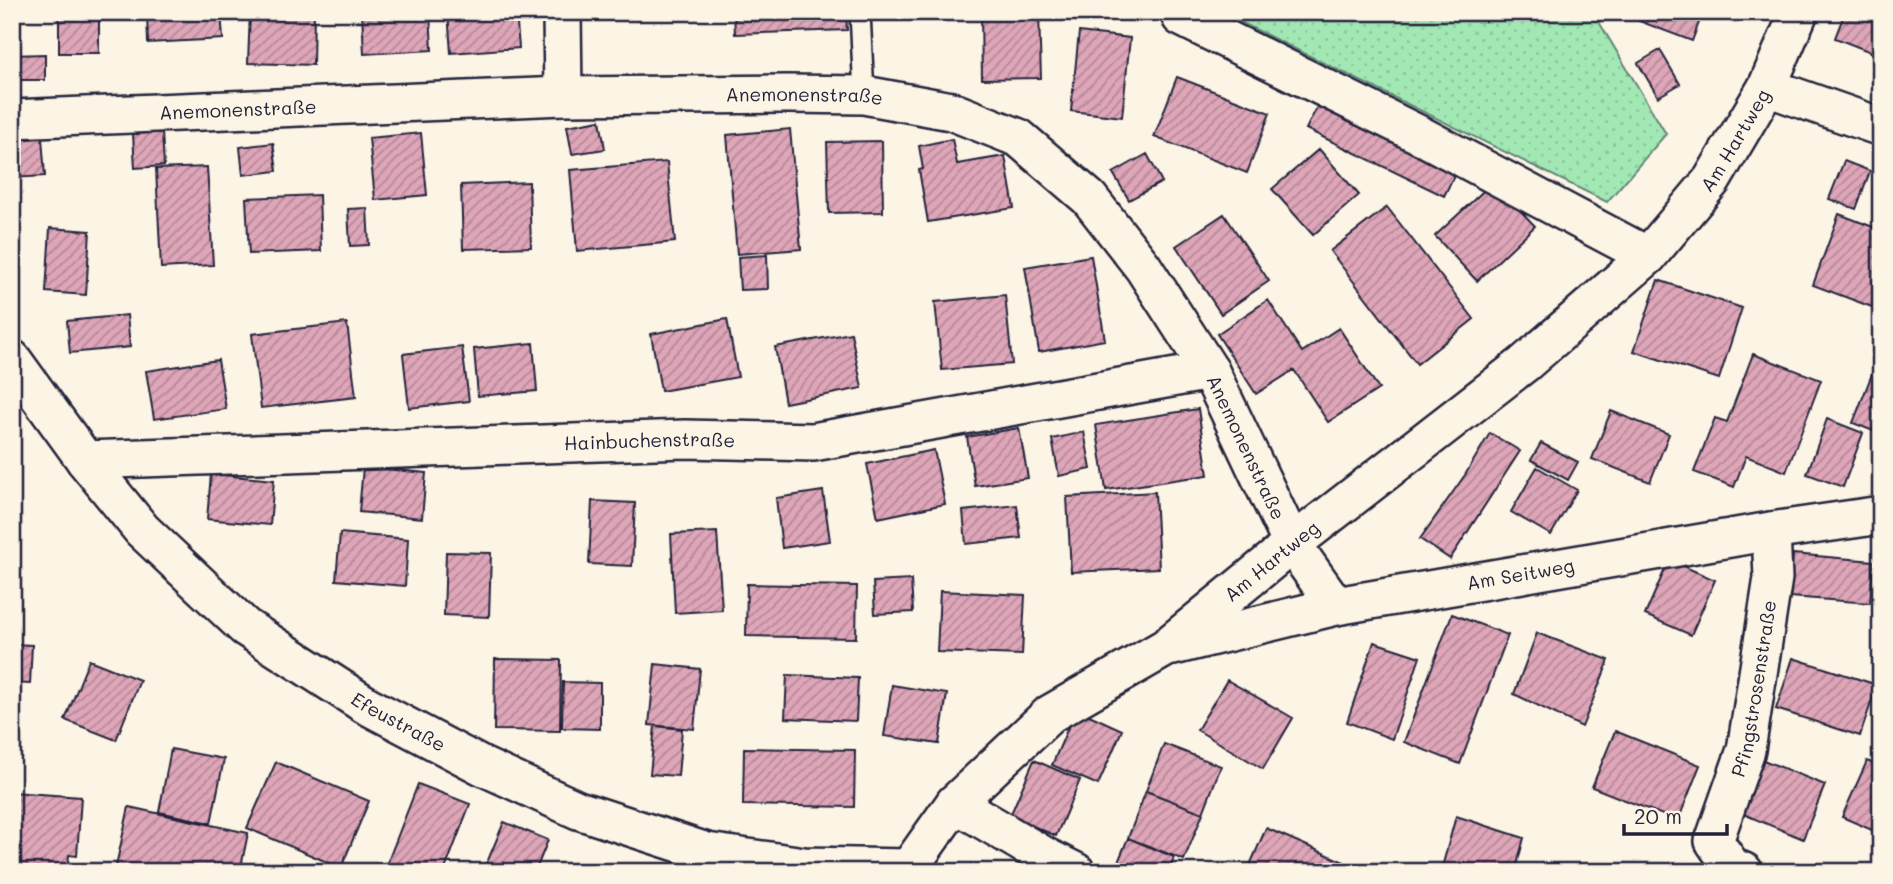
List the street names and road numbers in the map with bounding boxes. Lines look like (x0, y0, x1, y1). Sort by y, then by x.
street label: Anemonenstraße (726, 81, 885, 110)
street label: Am Hartweg (1695, 84, 1775, 197)
street label: Anemonenstraße (159, 93, 317, 125)
street label: Anemonenstraße (1202, 370, 1292, 524)
street label: Hainbuchenstraße (564, 426, 736, 455)
street label: Am Hartweg (1219, 515, 1324, 607)
street label: Am Seitweg (1465, 552, 1576, 595)
street label: Pfingstrosenstraße (1725, 598, 1781, 780)
street label: Efeustraße (347, 686, 450, 757)

